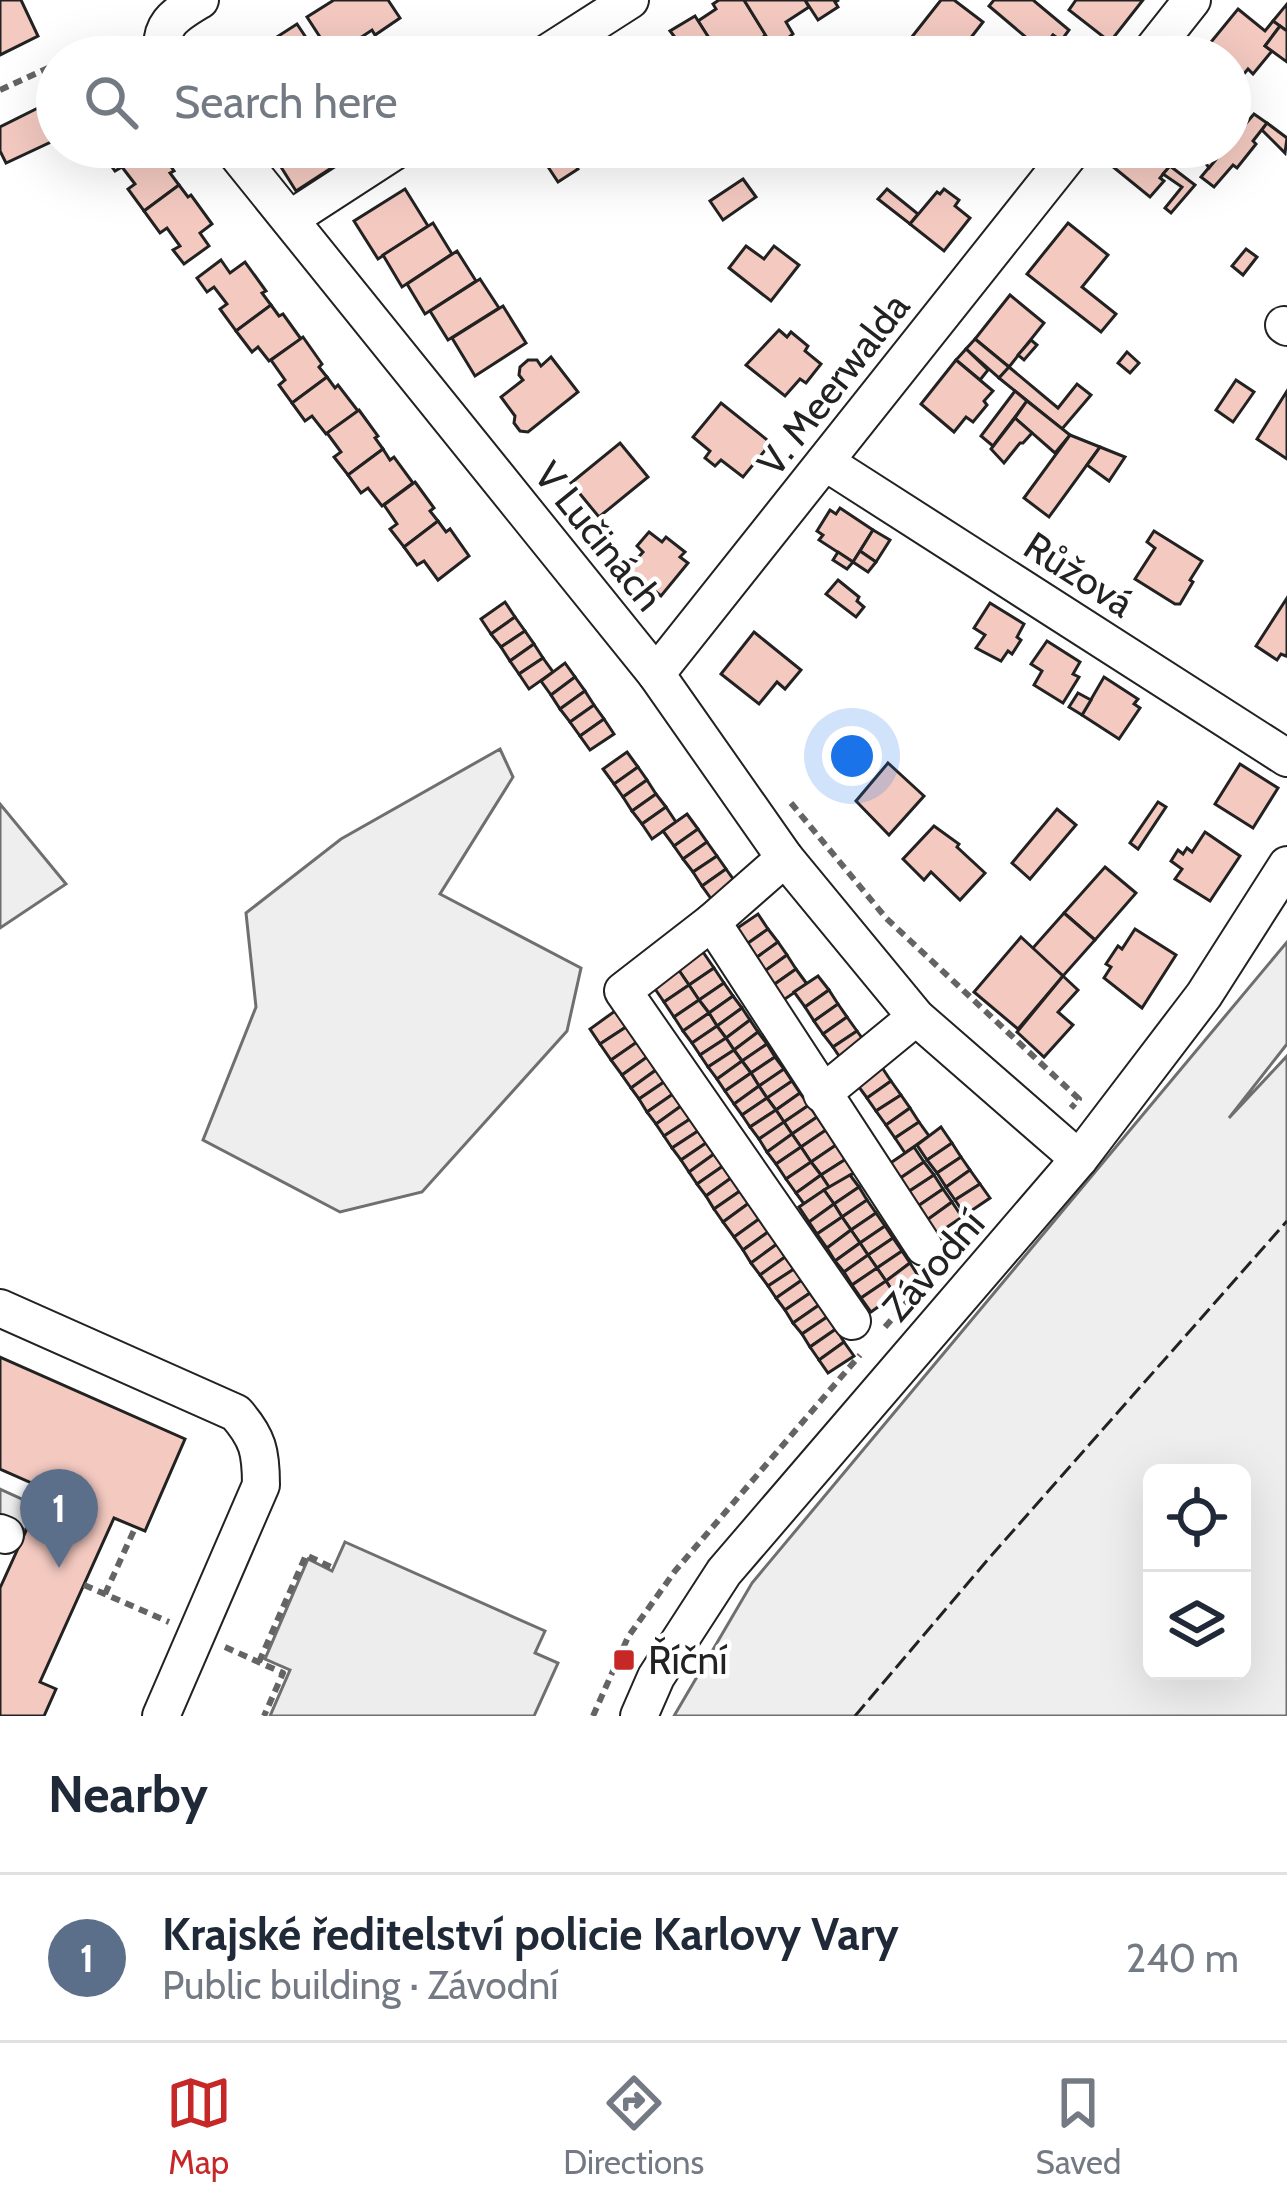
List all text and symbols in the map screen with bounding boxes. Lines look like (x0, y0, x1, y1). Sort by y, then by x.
search box (36, 36, 1251, 168)
icon: search (78, 69, 144, 135)
text: Search here (174, 75, 398, 129)
street label: V. Meerwalda (747, 283, 919, 485)
street label: V Lučinách (524, 452, 674, 620)
street label: Růžová (1015, 521, 1143, 627)
your location (822, 726, 882, 786)
street label: Závodní (872, 1200, 994, 1330)
map controls (1143, 1464, 1251, 1680)
button: locate (1143, 1464, 1251, 1572)
pin: 1 (20, 1469, 98, 1568)
button: layers (1143, 1572, 1251, 1680)
place label: Říční (648, 1636, 728, 1684)
marker: Říční (611, 1647, 637, 1673)
text: Nearby (48, 1763, 208, 1825)
text: Krajské ředitelství policie Karlovy Vary (162, 1907, 899, 1961)
text: 1 (80, 1934, 94, 1982)
text: 240 m (1126, 1934, 1239, 1982)
text: Public building · Závodní (162, 1961, 558, 2009)
tab: Map (166, 2070, 232, 2182)
tab: Directions (563, 2070, 704, 2182)
tab: Saved (1036, 2070, 1121, 2182)

